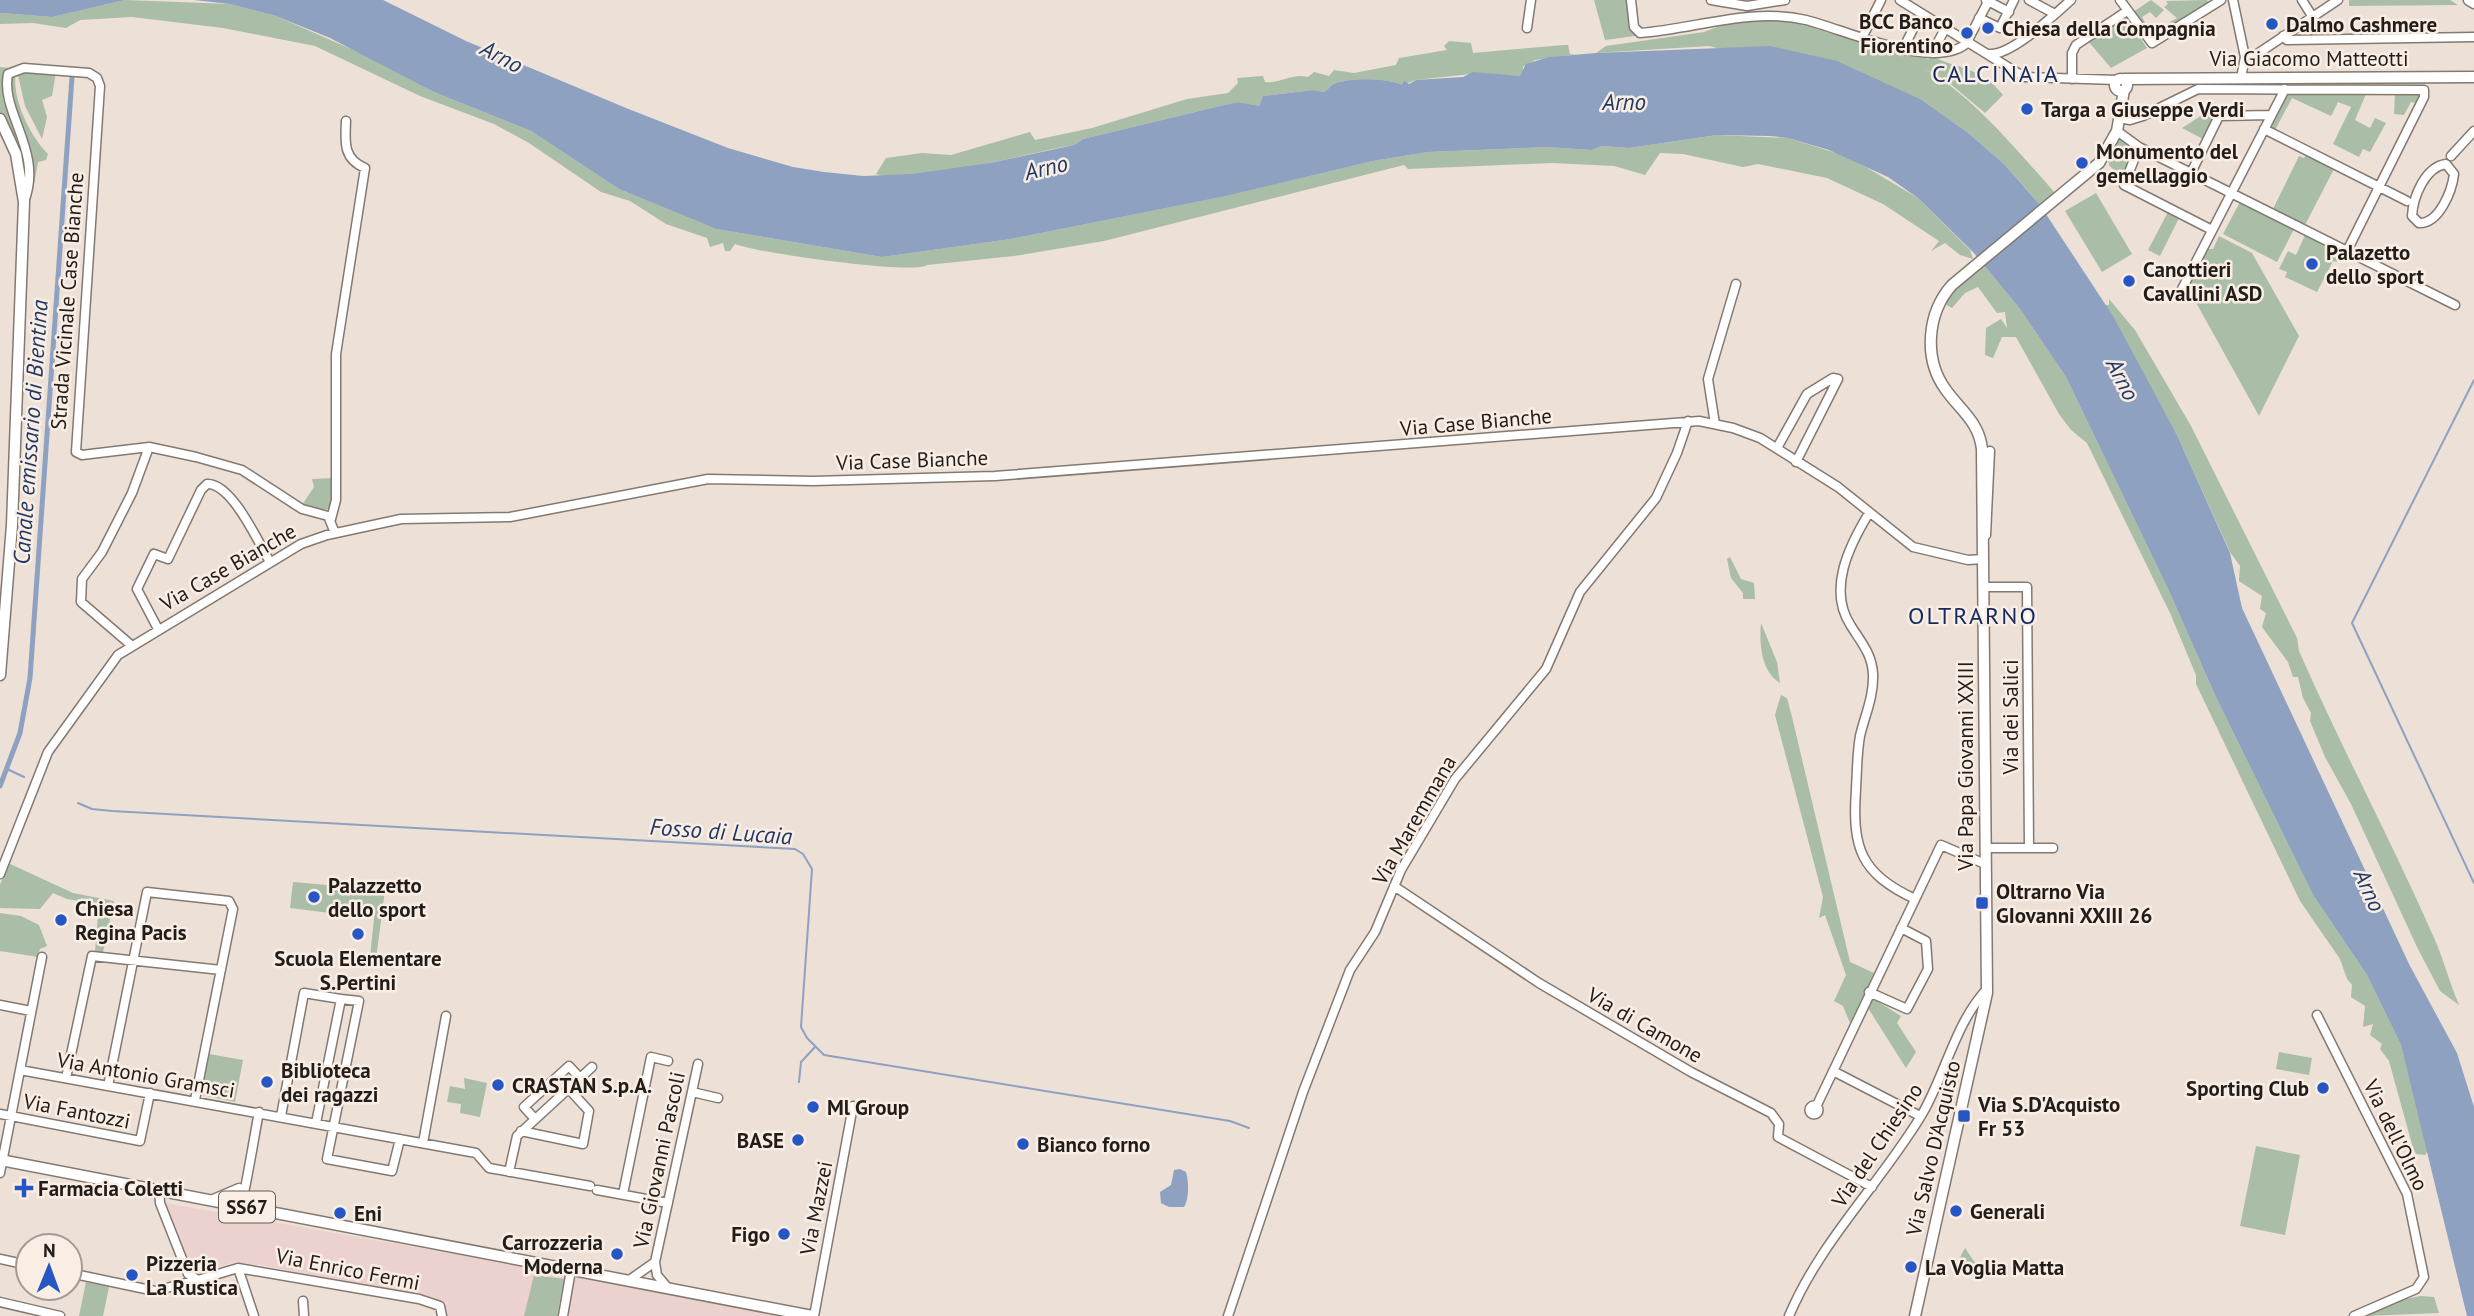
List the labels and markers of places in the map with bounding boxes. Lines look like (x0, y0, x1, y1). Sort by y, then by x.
place label: BCC Banco Fiorentino (1859, 8, 1953, 59)
place label: Dalmo Cashmere (2286, 11, 2437, 38)
place label: Chiesa della Compagnia (2002, 15, 2216, 42)
marker: Dalmo Cashmere (2264, 16, 2280, 32)
marker: Chiesa della Compagnia (1980, 20, 1996, 36)
marker: BCC Banco Fiorentino (1959, 25, 1975, 41)
place label: Targa a Giuseppe Verdi (2041, 96, 2244, 123)
marker: Targa a Giuseppe Verdi (2019, 101, 2035, 117)
place label: Monumento del gemellaggio (2096, 138, 2239, 189)
marker: Monumento del gemellaggio (2074, 155, 2090, 171)
place label: Palazetto dello sport (2326, 239, 2424, 290)
place label: Canottieri Cavallini ASD (2143, 256, 2262, 307)
marker: Palazetto dello sport (2304, 256, 2320, 272)
marker: Canottieri Cavallini ASD (2121, 273, 2137, 289)
place label: Palazzetto dello sport (328, 872, 426, 923)
place label: Oltrarno Via GIovanni XXIII 26 (1996, 878, 2152, 929)
marker: Palazzetto dello sport (306, 889, 322, 905)
place label: Chiesa Regina Pacis (75, 895, 187, 946)
marker: Oltrarno Via GIovanni XXIII 26 (1974, 895, 1990, 911)
marker: Chiesa Regina Pacis (53, 912, 69, 928)
marker: Scuola Elementare S.Pertini (350, 926, 366, 942)
place label: Scuola Elementare S.Pertini (274, 945, 442, 996)
place label: Biblioteca dei ragazzi (281, 1057, 378, 1108)
place label: CRASTAN S.p.A. (512, 1072, 652, 1099)
marker: Biblioteca dei ragazzi (259, 1074, 275, 1090)
place label: Sporting Club (2186, 1075, 2309, 1102)
marker: CRASTAN S.p.A. (490, 1077, 506, 1093)
marker: Sporting Club (2315, 1080, 2331, 1096)
place label: Via S.D'Acquisto Fr 53 (1977, 1091, 2120, 1142)
place label: Ml Group (827, 1094, 909, 1121)
marker: Ml Group (805, 1099, 821, 1115)
marker: Via S.D'Acquisto Fr 53 (1956, 1108, 1972, 1124)
place label: BASE (737, 1127, 784, 1154)
place label: Bianco forno (1037, 1131, 1150, 1158)
marker: BASE (790, 1132, 806, 1148)
marker: Bianco forno (1015, 1136, 1031, 1152)
place label: Farmacia Coletti (38, 1175, 183, 1202)
marker: Farmacia Coletti (16, 1180, 32, 1196)
place label: Generali (1970, 1198, 2045, 1225)
place label: Eni (354, 1200, 382, 1227)
marker: Generali (1948, 1203, 1964, 1219)
marker: Eni (332, 1205, 348, 1221)
place label: Figo (731, 1221, 770, 1248)
marker: Figo (776, 1226, 792, 1242)
place label: Carrozzeria Moderna (502, 1229, 603, 1280)
marker: Carrozzeria Moderna (609, 1246, 625, 1262)
place label: Pizzeria La Rustica (146, 1250, 238, 1301)
place label: La Voglia Matta (1925, 1254, 2064, 1281)
marker: La Voglia Matta (1903, 1259, 1919, 1275)
marker: Pizzeria La Rustica (124, 1267, 140, 1283)

